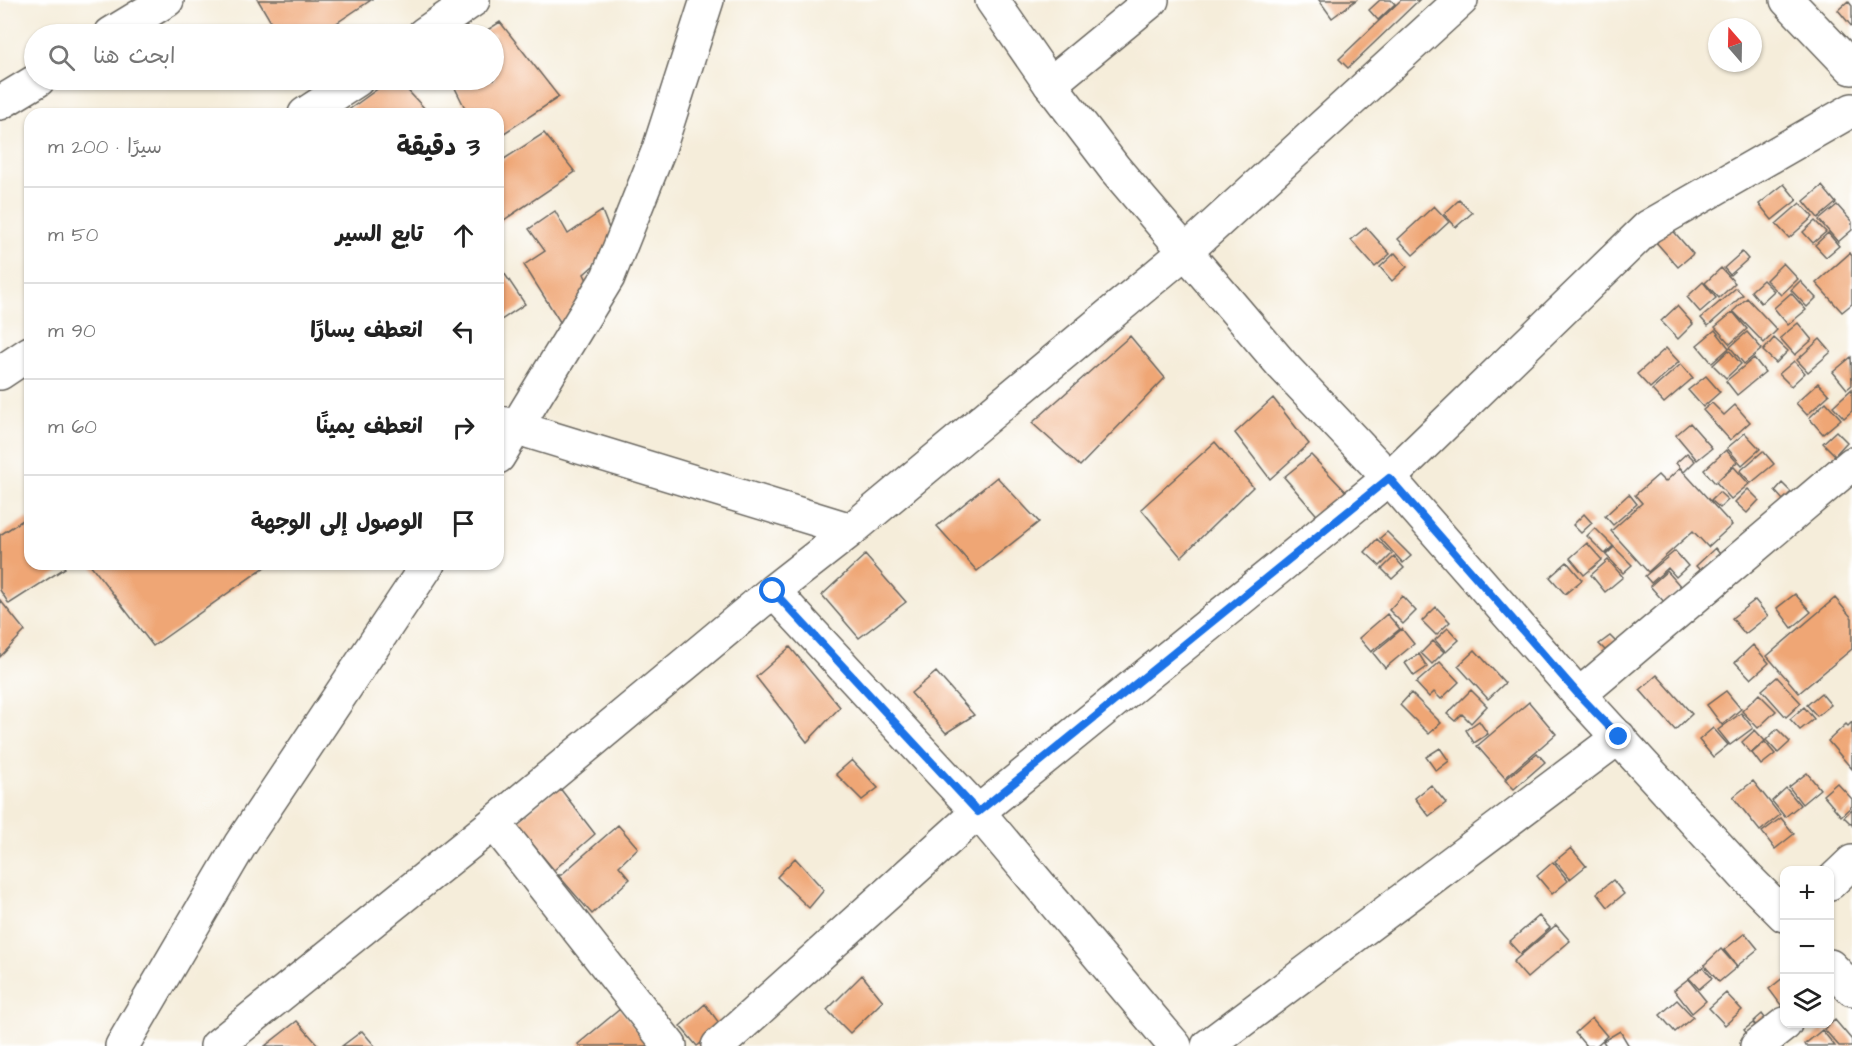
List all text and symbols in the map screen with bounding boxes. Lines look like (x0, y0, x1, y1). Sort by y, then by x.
north arrow (1708, 18, 1762, 72)
search box (24, 24, 504, 90)
icon: search (45, 41, 78, 74)
text: ابحث هنا (93, 41, 175, 72)
text: 3 دقيقة (396, 129, 480, 165)
text: سيرًا · 200 m (48, 133, 162, 161)
text: تابع السير (336, 219, 423, 250)
icon: ahead (447, 219, 480, 252)
text: 50 m (48, 221, 98, 249)
text: انعطف يسارًا (310, 315, 423, 346)
icon: left (447, 315, 480, 348)
text: 90 m (48, 317, 96, 345)
text: انعطف يمينًا (316, 411, 423, 442)
icon: right (447, 411, 480, 444)
text: 60 m (48, 413, 97, 441)
text: الوصول إلى الوجهة (251, 507, 423, 538)
icon: arrive (447, 507, 480, 540)
route start (759, 577, 785, 603)
route end (1605, 723, 1631, 749)
map controls (1780, 866, 1834, 1028)
button: + (1780, 866, 1834, 920)
button: − (1780, 920, 1834, 974)
button: layers (1780, 974, 1834, 1028)

